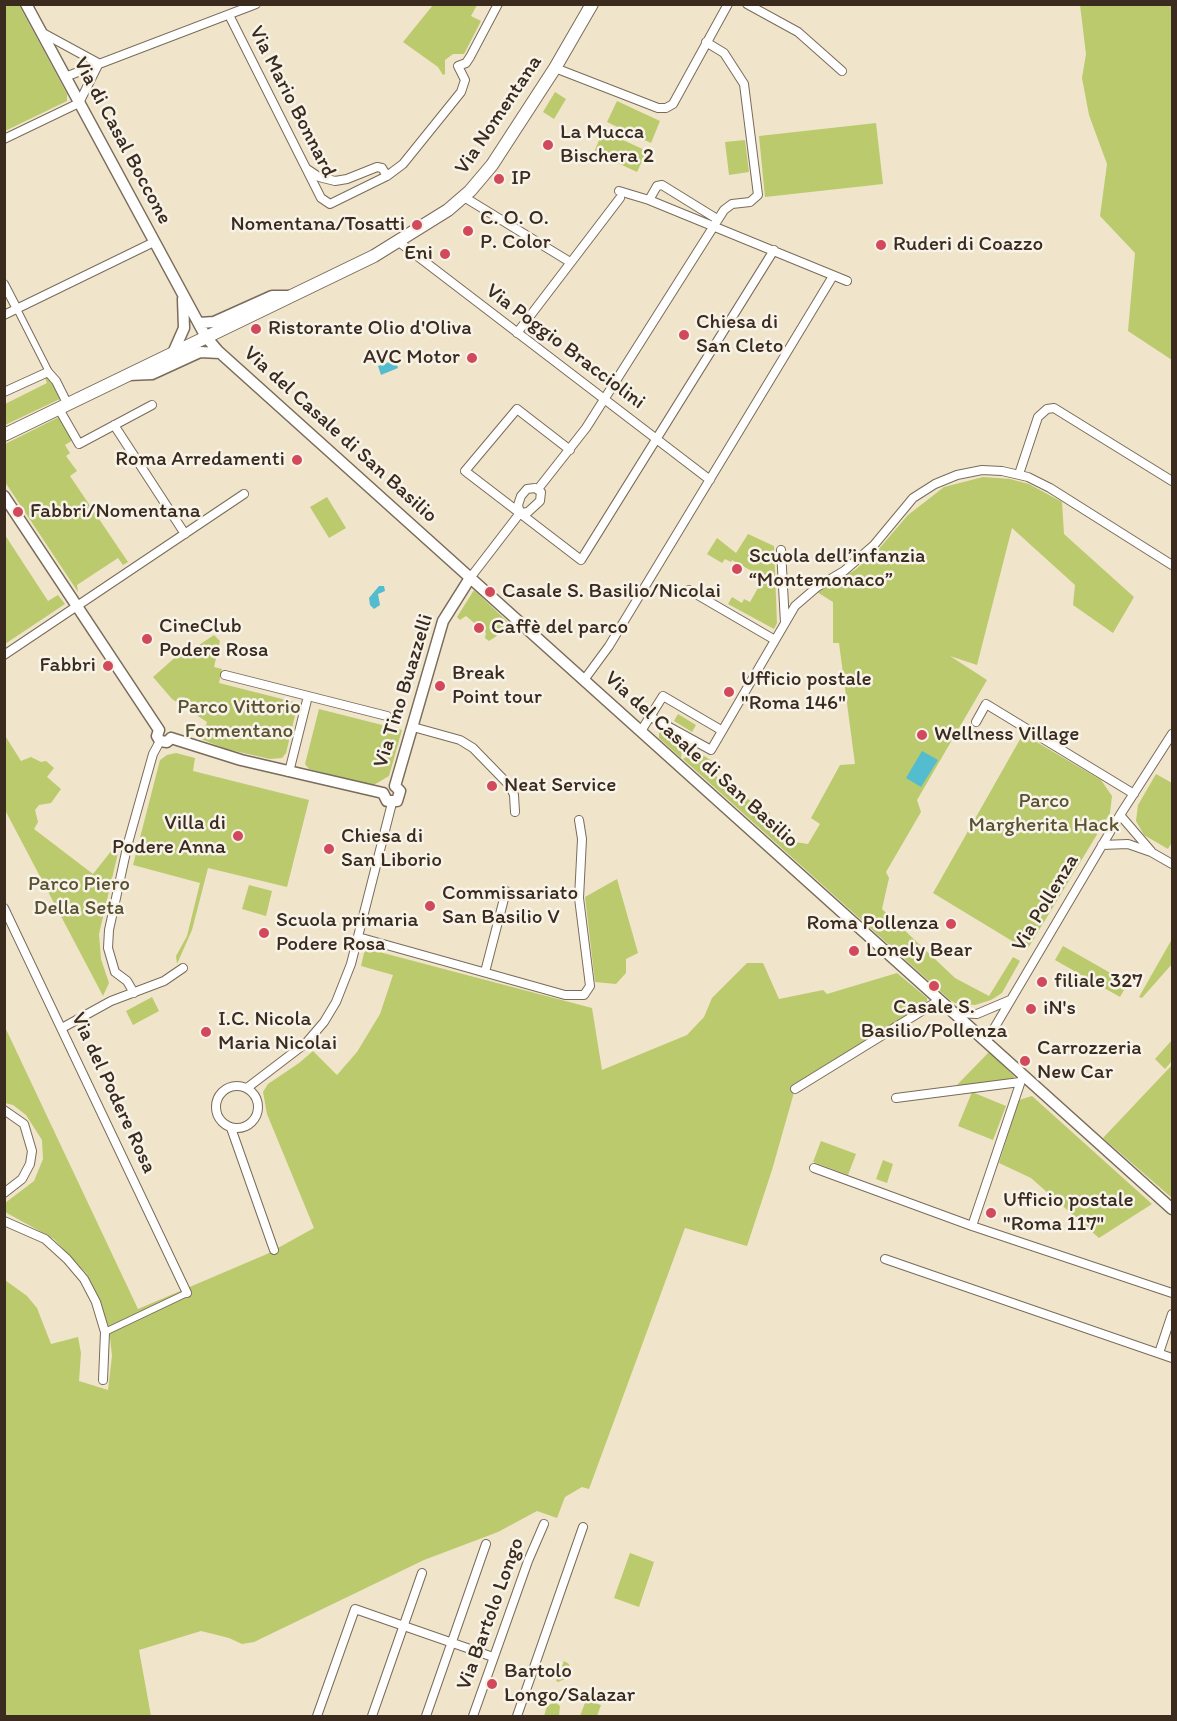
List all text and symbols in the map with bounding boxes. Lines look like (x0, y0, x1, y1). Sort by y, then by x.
street label: Via Mario Bonnard (243, 22, 341, 182)
street label: Via Nomentana (450, 51, 548, 179)
street label: Via di Casal Boccone (67, 53, 177, 229)
place label: La Mucca Bischera 2 (560, 120, 654, 170)
marker: La Mucca Bischera 2 (541, 138, 555, 152)
place label: IP (511, 166, 531, 192)
marker: IP (492, 172, 506, 186)
place label: C. O. O. P. Color (480, 206, 551, 256)
place label: Nomentana/Tosatti (230, 212, 405, 238)
marker: Nomentana/Tosatti (410, 218, 424, 232)
marker: C. O. O. P. Color (461, 224, 475, 238)
place label: Ruderi di Coazzo (893, 232, 1043, 258)
marker: Ruderi di Coazzo (874, 238, 888, 252)
place label: Eni (404, 241, 433, 267)
marker: Eni (438, 247, 452, 261)
street label: Via Poggio Bracciolini (480, 279, 650, 415)
place label: Chiesa di San Cleto (696, 310, 783, 360)
place label: Ristorante Olio d'Oliva (268, 316, 472, 342)
marker: Ristorante Olio d'Oliva (249, 322, 263, 336)
marker: Chiesa di San Cleto (677, 328, 691, 342)
street label: Via del Casale di San Basilio (238, 341, 442, 529)
place label: AVC Motor (363, 345, 460, 371)
marker: AVC Motor (465, 351, 479, 365)
place label: Roma Arredamenti (115, 447, 285, 473)
marker: Roma Arredamenti (290, 453, 304, 467)
place label: Fabbri/Nomentana (30, 499, 201, 525)
marker: Fabbri/Nomentana (11, 505, 25, 519)
place label: Scuola dell’infanzia “Montemonaco” (749, 544, 925, 594)
marker: Scuola dell’infanzia “Montemonaco” (730, 562, 744, 576)
place label: Casale S. Basilio/Nicolai (502, 579, 721, 605)
marker: Casale S. Basilio/Nicolai (483, 585, 497, 599)
street label: Via Tino Buazzelli (369, 611, 439, 771)
place label: CineClub Podere Rosa (159, 614, 268, 664)
place label: Caffè del parco (491, 615, 628, 641)
marker: Caffè del parco (472, 621, 486, 635)
marker: CineClub Podere Rosa (140, 632, 154, 646)
place label: Fabbri (39, 653, 96, 679)
marker: Fabbri (101, 659, 115, 673)
place label: Break Point tour (452, 661, 542, 711)
street label: Via del Casale di San Basilio (599, 666, 803, 854)
place label: Ufficio postale "Roma 146" (741, 667, 872, 717)
marker: Break Point tour (433, 679, 447, 693)
marker: Ufficio postale "Roma 146" (722, 685, 736, 699)
park label: Parco Vittorio Formentano (177, 695, 301, 745)
place label: Wellness Village (934, 722, 1079, 748)
marker: Wellness Village (915, 728, 929, 742)
place label: Neat Service (504, 773, 616, 799)
marker: Neat Service (485, 779, 499, 793)
park label: Parco Margherita Hack (969, 789, 1119, 839)
place label: Villa di Podere Anna (112, 811, 226, 861)
place label: Chiesa di San Liborio (341, 824, 442, 874)
marker: Villa di Podere Anna (231, 829, 245, 843)
marker: Chiesa di San Liborio (322, 842, 336, 856)
street label: Via Pollenza (1007, 850, 1085, 956)
park label: Parco Piero Della Seta (28, 872, 130, 922)
place label: Commissariato San Basilio V (442, 881, 578, 931)
marker: Commissariato San Basilio V (423, 899, 437, 913)
place label: Scuola primaria Podere Rosa (276, 908, 419, 958)
place label: Roma Pollenza (806, 911, 939, 937)
marker: Roma Pollenza (944, 917, 958, 931)
marker: Scuola primaria Podere Rosa (257, 926, 271, 940)
place label: Lonely Bear (866, 938, 972, 964)
marker: Lonely Bear (847, 944, 861, 958)
place label: filiale 327 (1054, 969, 1143, 995)
marker: filiale 327 (1035, 975, 1049, 989)
marker: Casale S. Basilio/Pollenza (927, 979, 941, 993)
place label: Casale S. Basilio/Pollenza (861, 995, 1007, 1045)
place label: iN's (1043, 996, 1076, 1022)
marker: iN's (1024, 1002, 1038, 1016)
place label: I.C. Nicola Maria Nicolai (218, 1007, 337, 1057)
street label: Via del Podere Rosa (65, 1009, 161, 1177)
marker: I.C. Nicola Maria Nicolai (199, 1025, 213, 1039)
place label: Carrozzeria New Car (1037, 1036, 1142, 1086)
marker: Carrozzeria New Car (1018, 1054, 1032, 1068)
place label: Ufficio postale "Roma 117" (1003, 1188, 1134, 1238)
marker: Ufficio postale "Roma 117" (984, 1206, 998, 1220)
street label: Via Bartolo Longo (452, 1534, 530, 1694)
place label: Bartolo Longo/Salazar (504, 1659, 635, 1709)
marker: Bartolo Longo/Salazar (485, 1677, 499, 1691)

